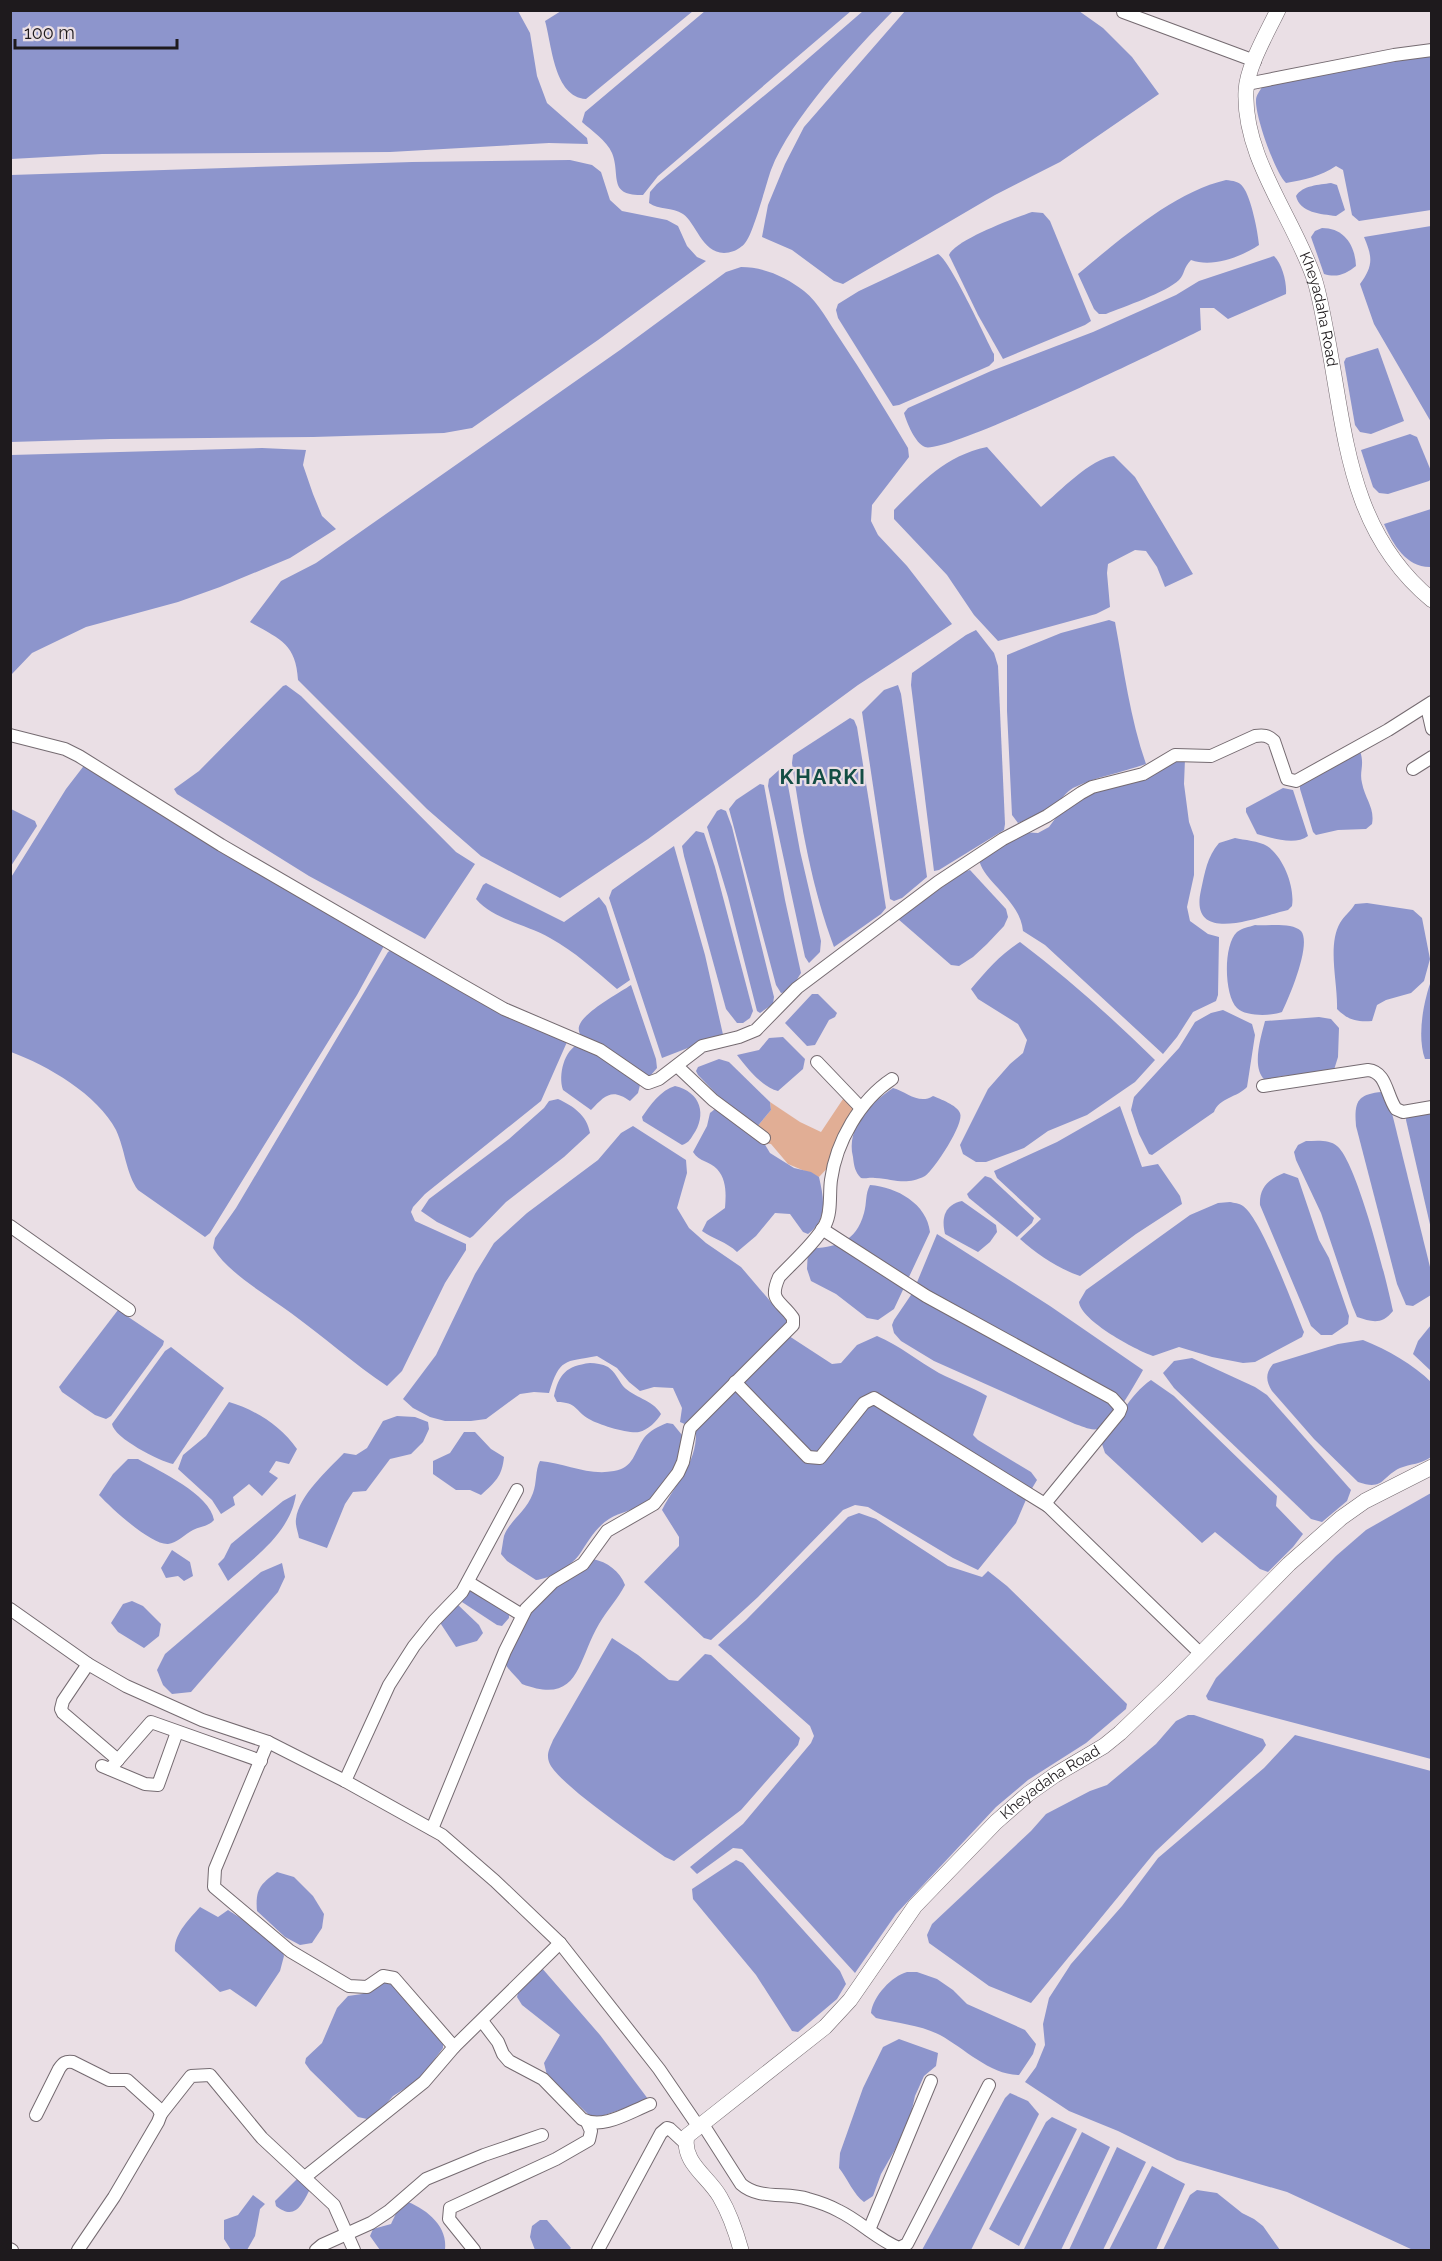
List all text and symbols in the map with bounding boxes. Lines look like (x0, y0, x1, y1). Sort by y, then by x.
scale bar (15, 12, 177, 50)
text: 100 m (24, 22, 75, 43)
street label: Kheyadaha Road (1296, 249, 1341, 368)
district label: KHARKI (780, 764, 866, 789)
street label: Kheyadaha Road (996, 1742, 1103, 1823)

